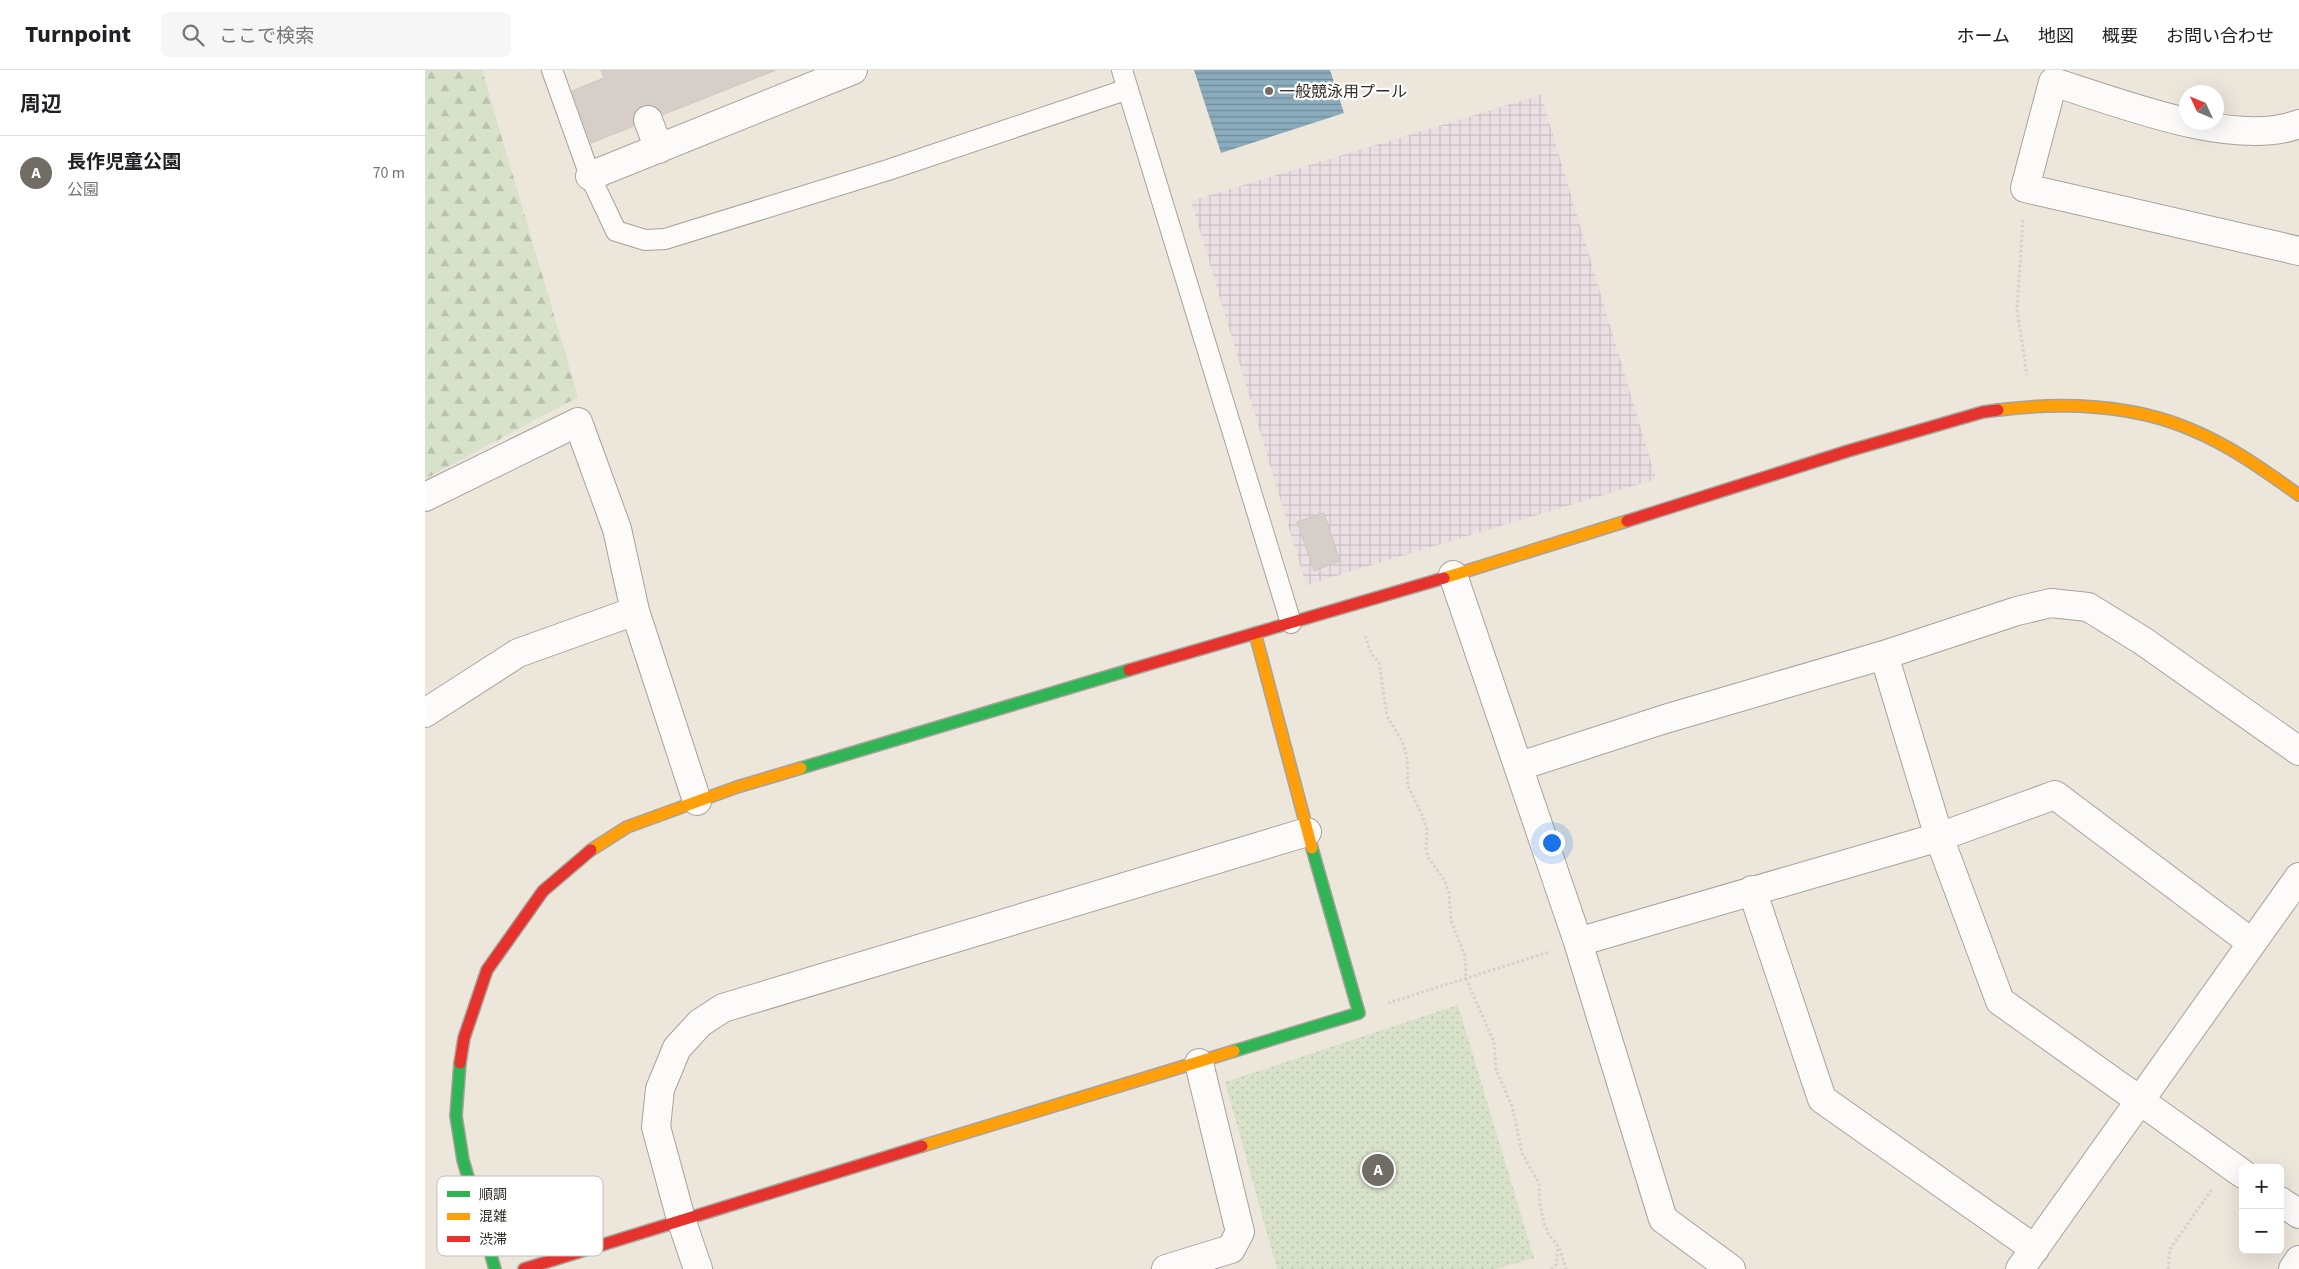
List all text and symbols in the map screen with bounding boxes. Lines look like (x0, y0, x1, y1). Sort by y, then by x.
search box (161, 12, 511, 57)
text: Turnpoint (25, 17, 131, 52)
icon: search (179, 21, 207, 49)
text: ここで検索 (219, 23, 314, 50)
text: ホーム (1957, 24, 2010, 49)
text: 地図 (2038, 24, 2074, 49)
text: 概要 (2102, 24, 2138, 49)
text: お問い合わせ (2166, 24, 2274, 49)
place label: 一般競泳用プール (1279, 81, 1407, 103)
marker: 一般競泳用プール (1263, 85, 1275, 97)
north arrow (2179, 85, 2224, 130)
text: 周辺 (20, 89, 62, 119)
text: 長作児童公園 (67, 149, 181, 176)
text: A (31, 162, 41, 184)
text: 70 m (373, 162, 405, 184)
text: 公園 (67, 179, 99, 201)
your location (1539, 830, 1565, 856)
pin: A (1362, 1151, 1394, 1189)
map controls (2239, 1164, 2284, 1254)
button: + (2239, 1164, 2284, 1209)
legend (437, 1176, 603, 1256)
text: 順調 (479, 1185, 507, 1205)
text: 混雑 (479, 1207, 507, 1227)
button: − (2239, 1209, 2284, 1254)
text: 渋滞 (479, 1230, 507, 1250)

